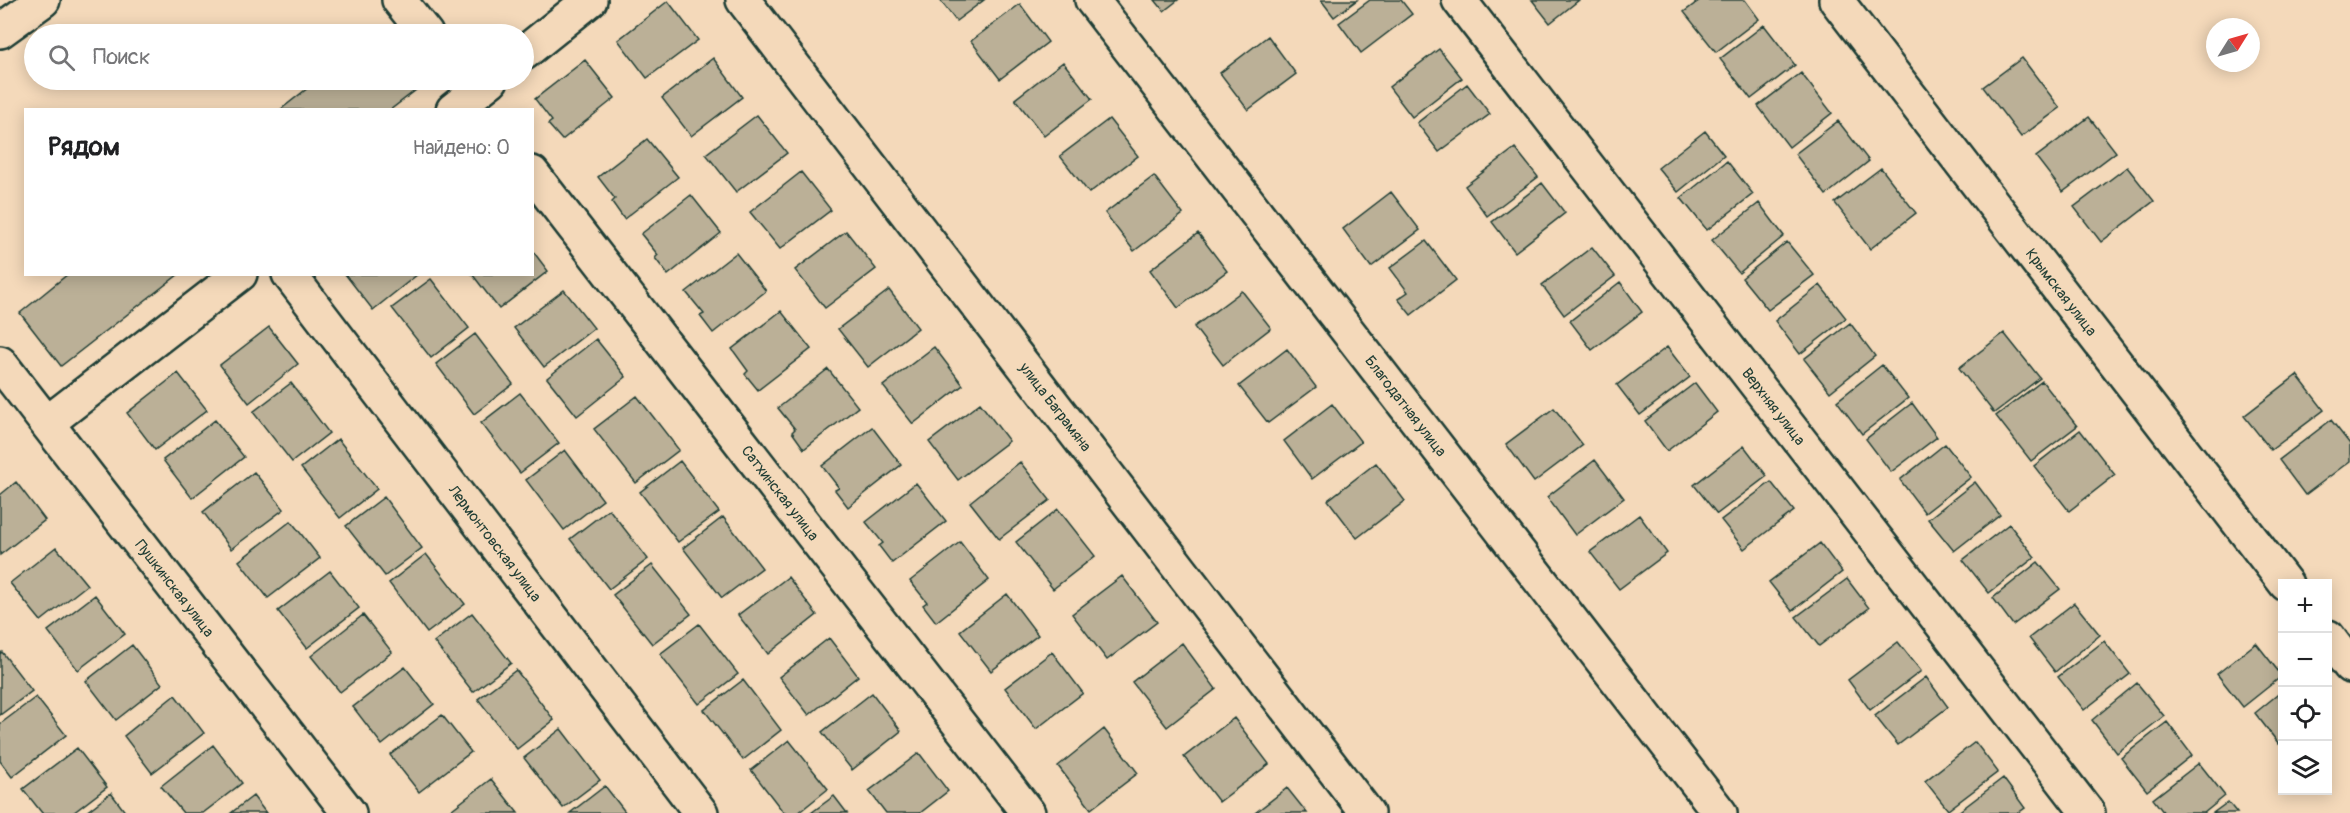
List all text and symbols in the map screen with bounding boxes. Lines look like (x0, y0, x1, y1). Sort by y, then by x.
north arrow (2206, 18, 2260, 72)
search box (24, 24, 534, 90)
icon: search (45, 41, 78, 74)
text: Поиск (93, 43, 150, 71)
text: Рядом (48, 131, 120, 163)
text: Найдено: 0 (413, 135, 510, 160)
street label: Крымская улица (2021, 245, 2101, 340)
street label: Благодатная улица (1360, 352, 1450, 461)
street label: улица Баграмяна (1014, 358, 1095, 456)
street label: Верхняя улица (1737, 364, 1809, 449)
street label: Сатхинская улица (737, 442, 823, 545)
street label: Лермонтовская улица (443, 481, 545, 606)
street label: Пушкинская улица (131, 536, 218, 641)
map controls (2278, 579, 2332, 795)
button: + (2278, 579, 2332, 633)
button: − (2278, 633, 2332, 687)
button: locate (2278, 687, 2332, 741)
button: layers (2278, 741, 2332, 795)

